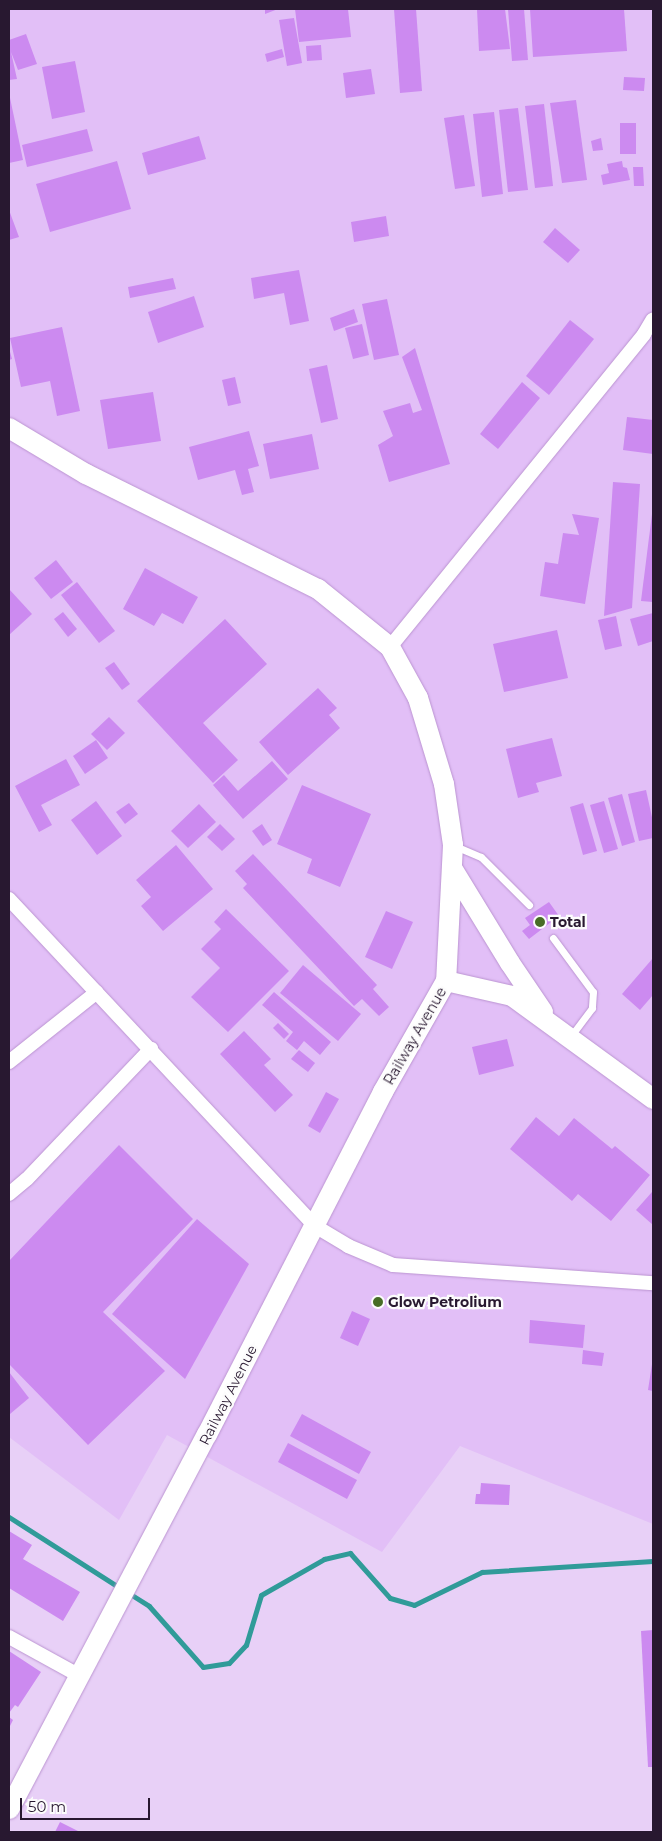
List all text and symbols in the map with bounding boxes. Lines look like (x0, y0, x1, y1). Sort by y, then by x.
place label: Total (550, 914, 586, 930)
marker: Total (534, 916, 546, 928)
street label: Railway Avenue (380, 984, 450, 1088)
place label: Glow Petrolium (388, 1294, 502, 1310)
marker: Glow Petrolium (372, 1296, 384, 1308)
street label: Railway Avenue (196, 1342, 260, 1448)
scale bar (22, 1788, 152, 1820)
text: 50 m (28, 1797, 66, 1816)

